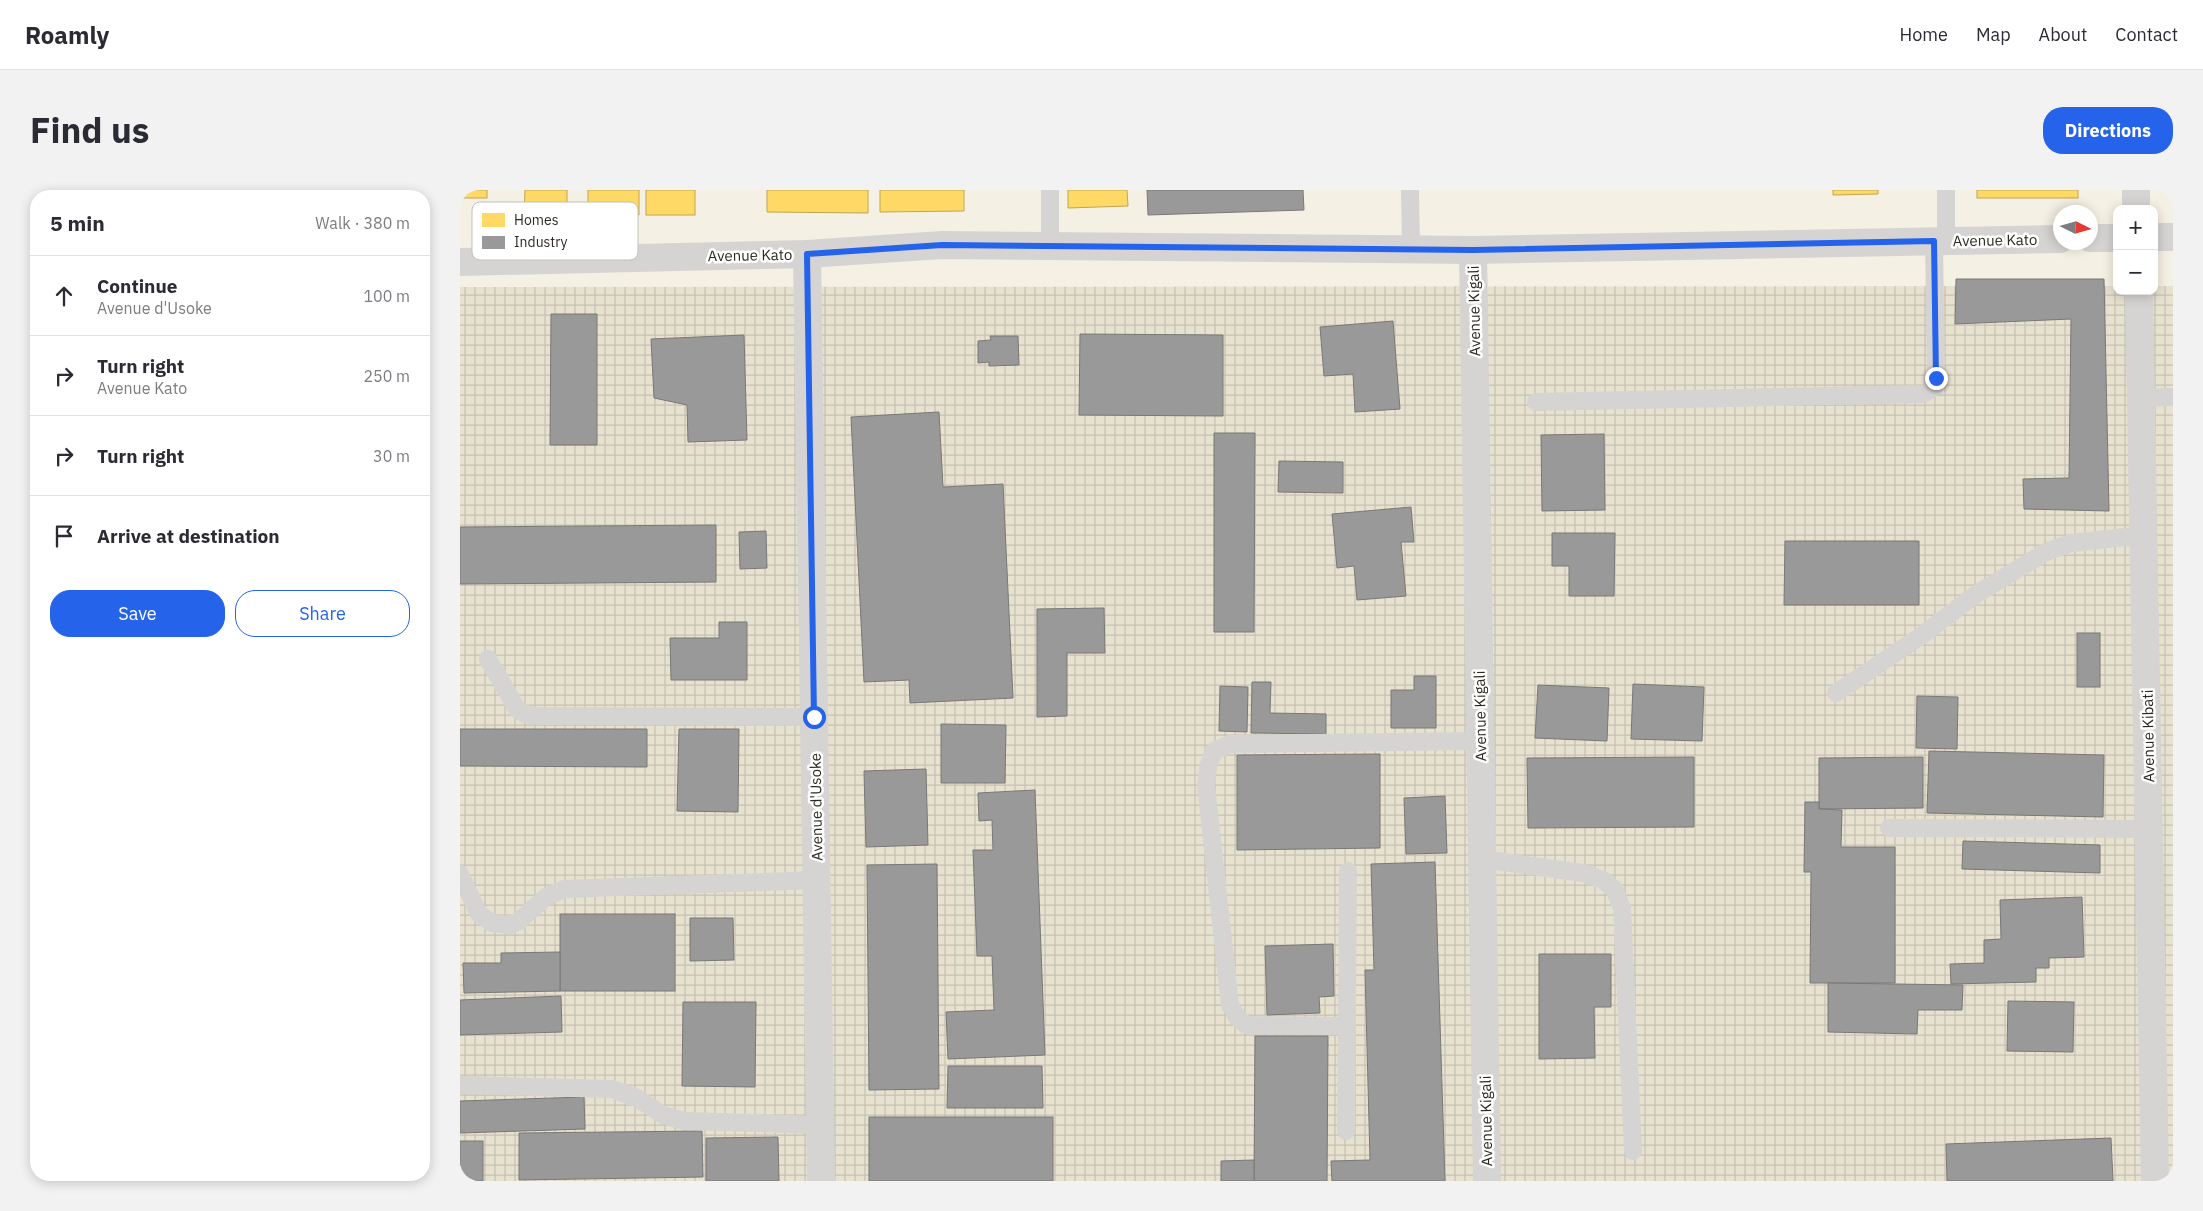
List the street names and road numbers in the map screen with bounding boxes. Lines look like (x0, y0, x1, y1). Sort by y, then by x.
street label: Avenue Kato (1953, 230, 2037, 250)
street label: Avenue Kato (708, 245, 792, 265)
street label: Avenue Kigali (1464, 266, 1484, 356)
street label: Avenue Kigali (1470, 671, 1490, 761)
street label: Avenue Kibati (2138, 690, 2158, 782)
street label: Avenue d'Usoke (806, 753, 826, 861)
street label: Avenue Kigali (1476, 1076, 1496, 1166)

